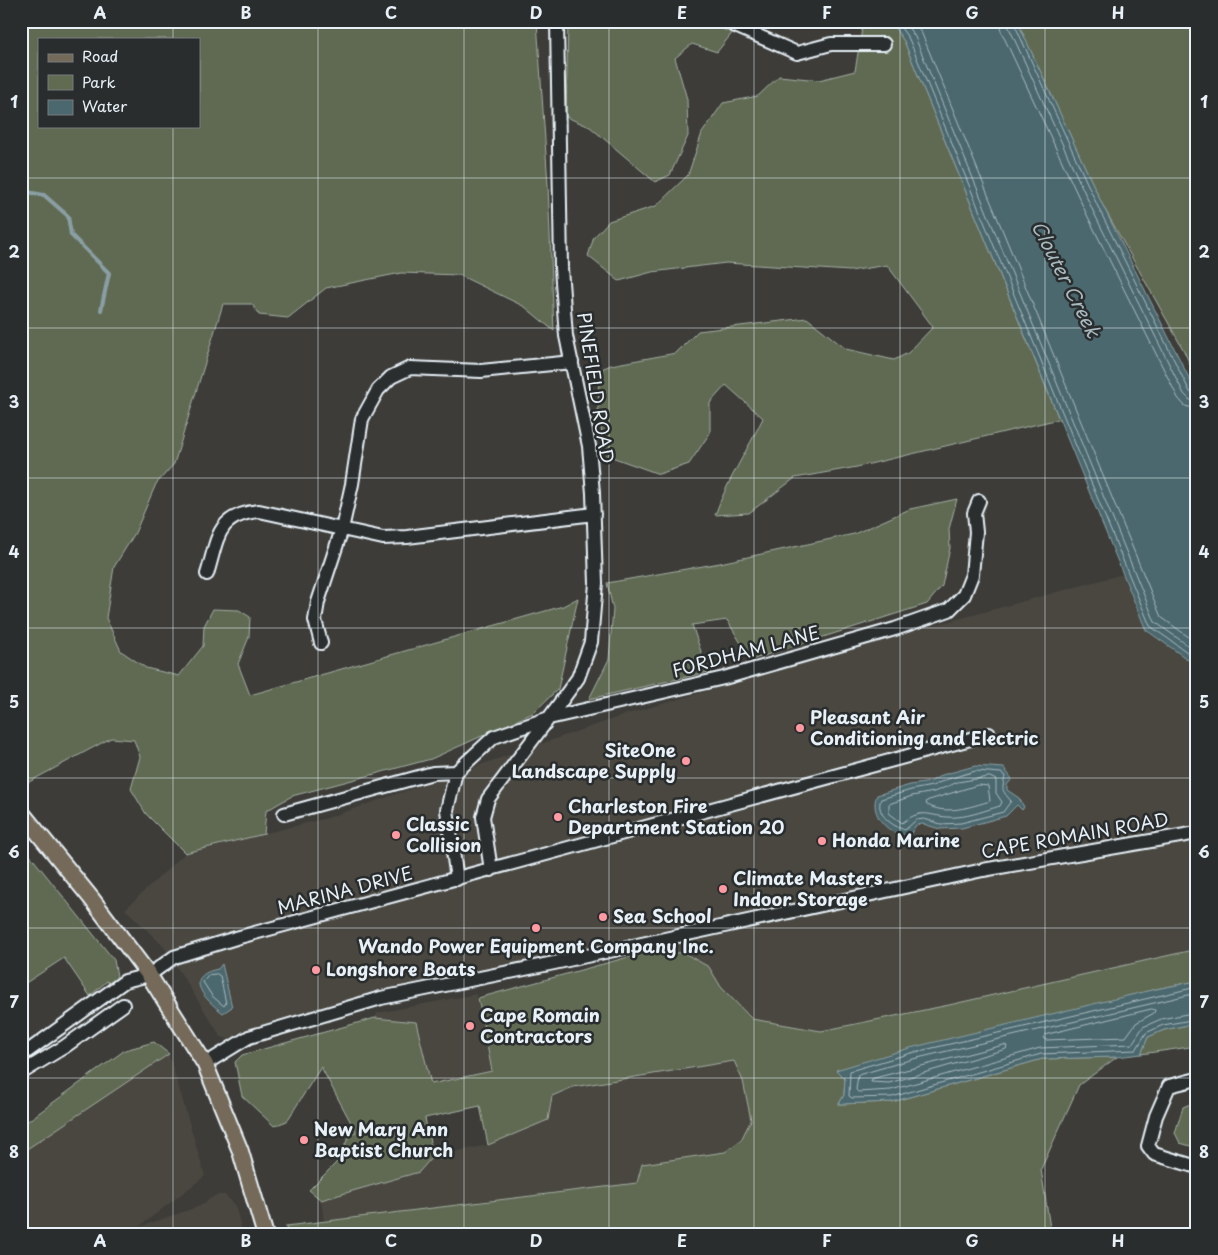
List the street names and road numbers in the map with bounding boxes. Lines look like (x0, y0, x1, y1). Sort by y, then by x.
street label: PINEFIELD ROAD (571, 310, 622, 465)
street label: FORDHAM LANE (669, 618, 822, 683)
street label: CAPE ROMAIN ROAD (979, 805, 1171, 864)
street label: MARINA DRIVE (274, 859, 415, 921)

